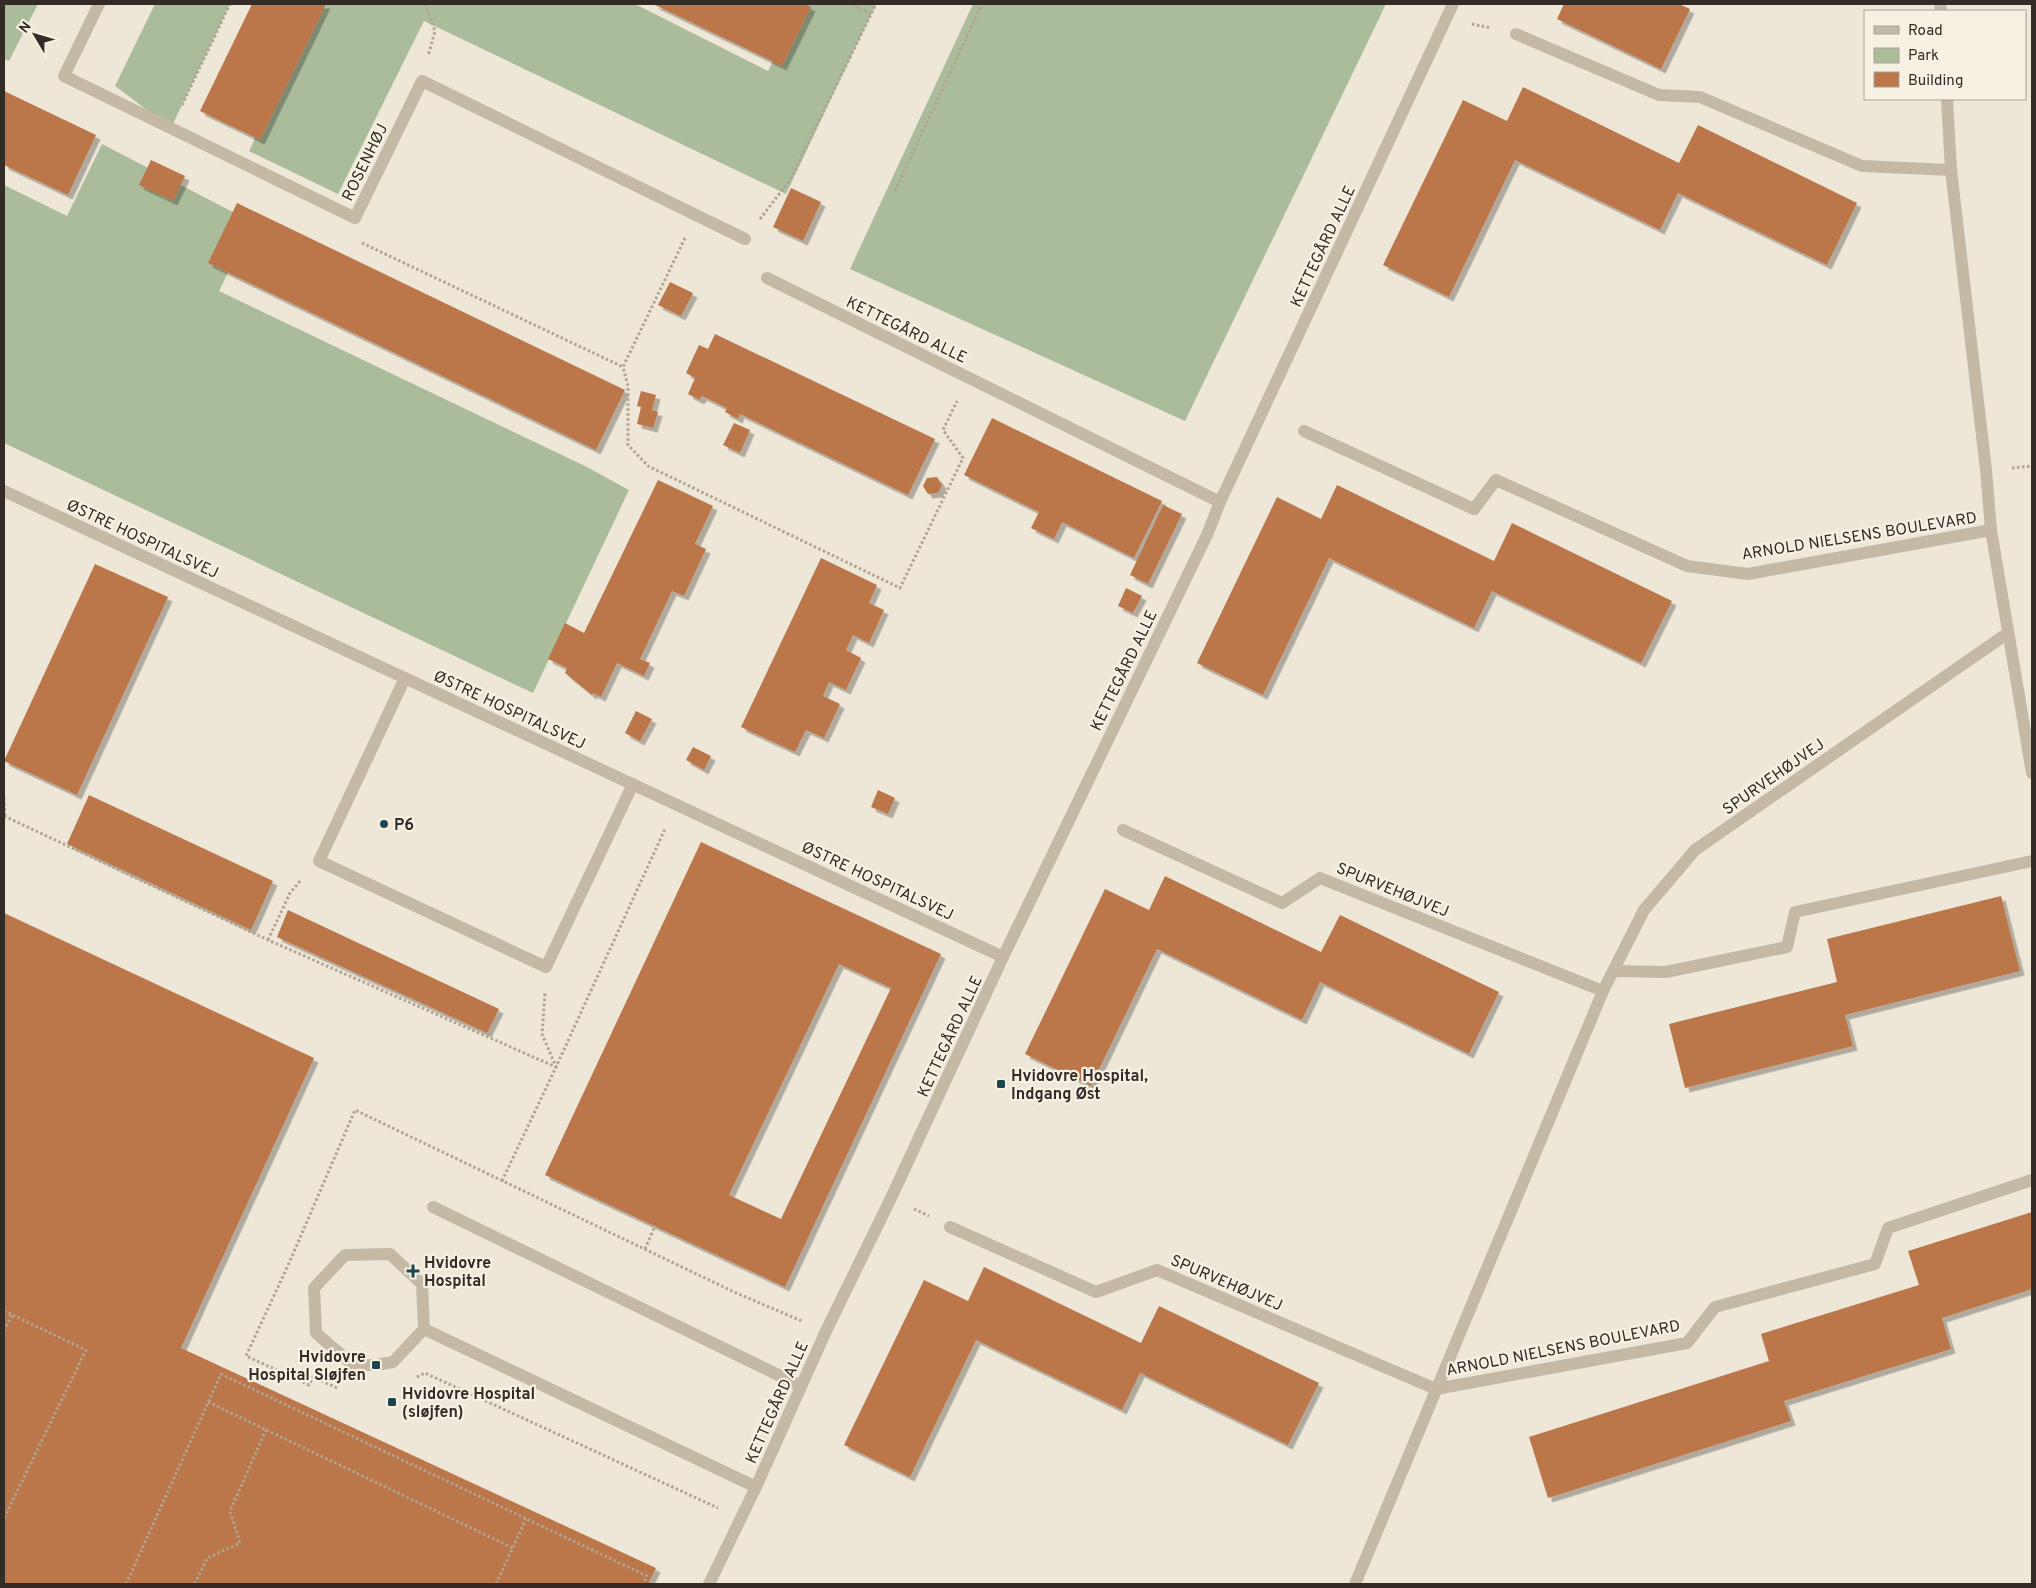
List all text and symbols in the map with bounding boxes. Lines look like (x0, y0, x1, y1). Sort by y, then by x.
north arrow (10, 10, 60, 60)
legend (1864, 10, 2026, 100)
text: N (16, 19, 36, 37)
text: Road (1908, 22, 1943, 41)
text: Park (1908, 47, 1939, 66)
text: Building (1908, 72, 1963, 91)
street label: ROSENHØJ (338, 121, 393, 205)
street label: KETTEGÅRD ALLE (1286, 182, 1361, 311)
street label: KETTEGÅRD ALLE (842, 292, 970, 369)
street label: ØSTRE HOSPITALSVEJ (63, 496, 221, 584)
street label: ARNOLD NIELSENS BOULEVARD (1740, 508, 1978, 565)
street label: KETTEGÅRD ALLE (1086, 607, 1163, 735)
street label: ØSTRE HOSPITALSVEJ (430, 667, 588, 755)
street label: SPURVEHØJVEJ (1719, 735, 1829, 820)
place label: P6 (394, 816, 414, 836)
marker: P6 (378, 818, 390, 830)
street label: ØSTRE HOSPITALSVEJ (798, 838, 956, 926)
street label: SPURVEHØJVEJ (1333, 859, 1452, 923)
street label: KETTEGÅRD ALLE (913, 972, 988, 1101)
place label: Hvidovre Hospital, Indgang Øst (1011, 1067, 1148, 1105)
marker: Hvidovre Hospital, Indgang Øst (995, 1078, 1007, 1090)
street label: SPURVEHØJVEJ (1167, 1251, 1285, 1316)
place label: Hvidovre Hospital (424, 1254, 491, 1292)
marker: Hvidovre Hospital (406, 1264, 420, 1278)
street label: ARNOLD NIELSENS BOULEVARD (1445, 1316, 1682, 1381)
street label: KETTEGÅRD ALLE (741, 1338, 814, 1467)
place label: Hvidovre Hospital Sløjfen (248, 1348, 366, 1386)
marker: Hvidovre Hospital Sløjfen (370, 1359, 382, 1371)
place label: Hvidovre Hospital (sløjfen) (402, 1385, 535, 1423)
marker: Hvidovre Hospital (sløjfen) (386, 1396, 398, 1408)

